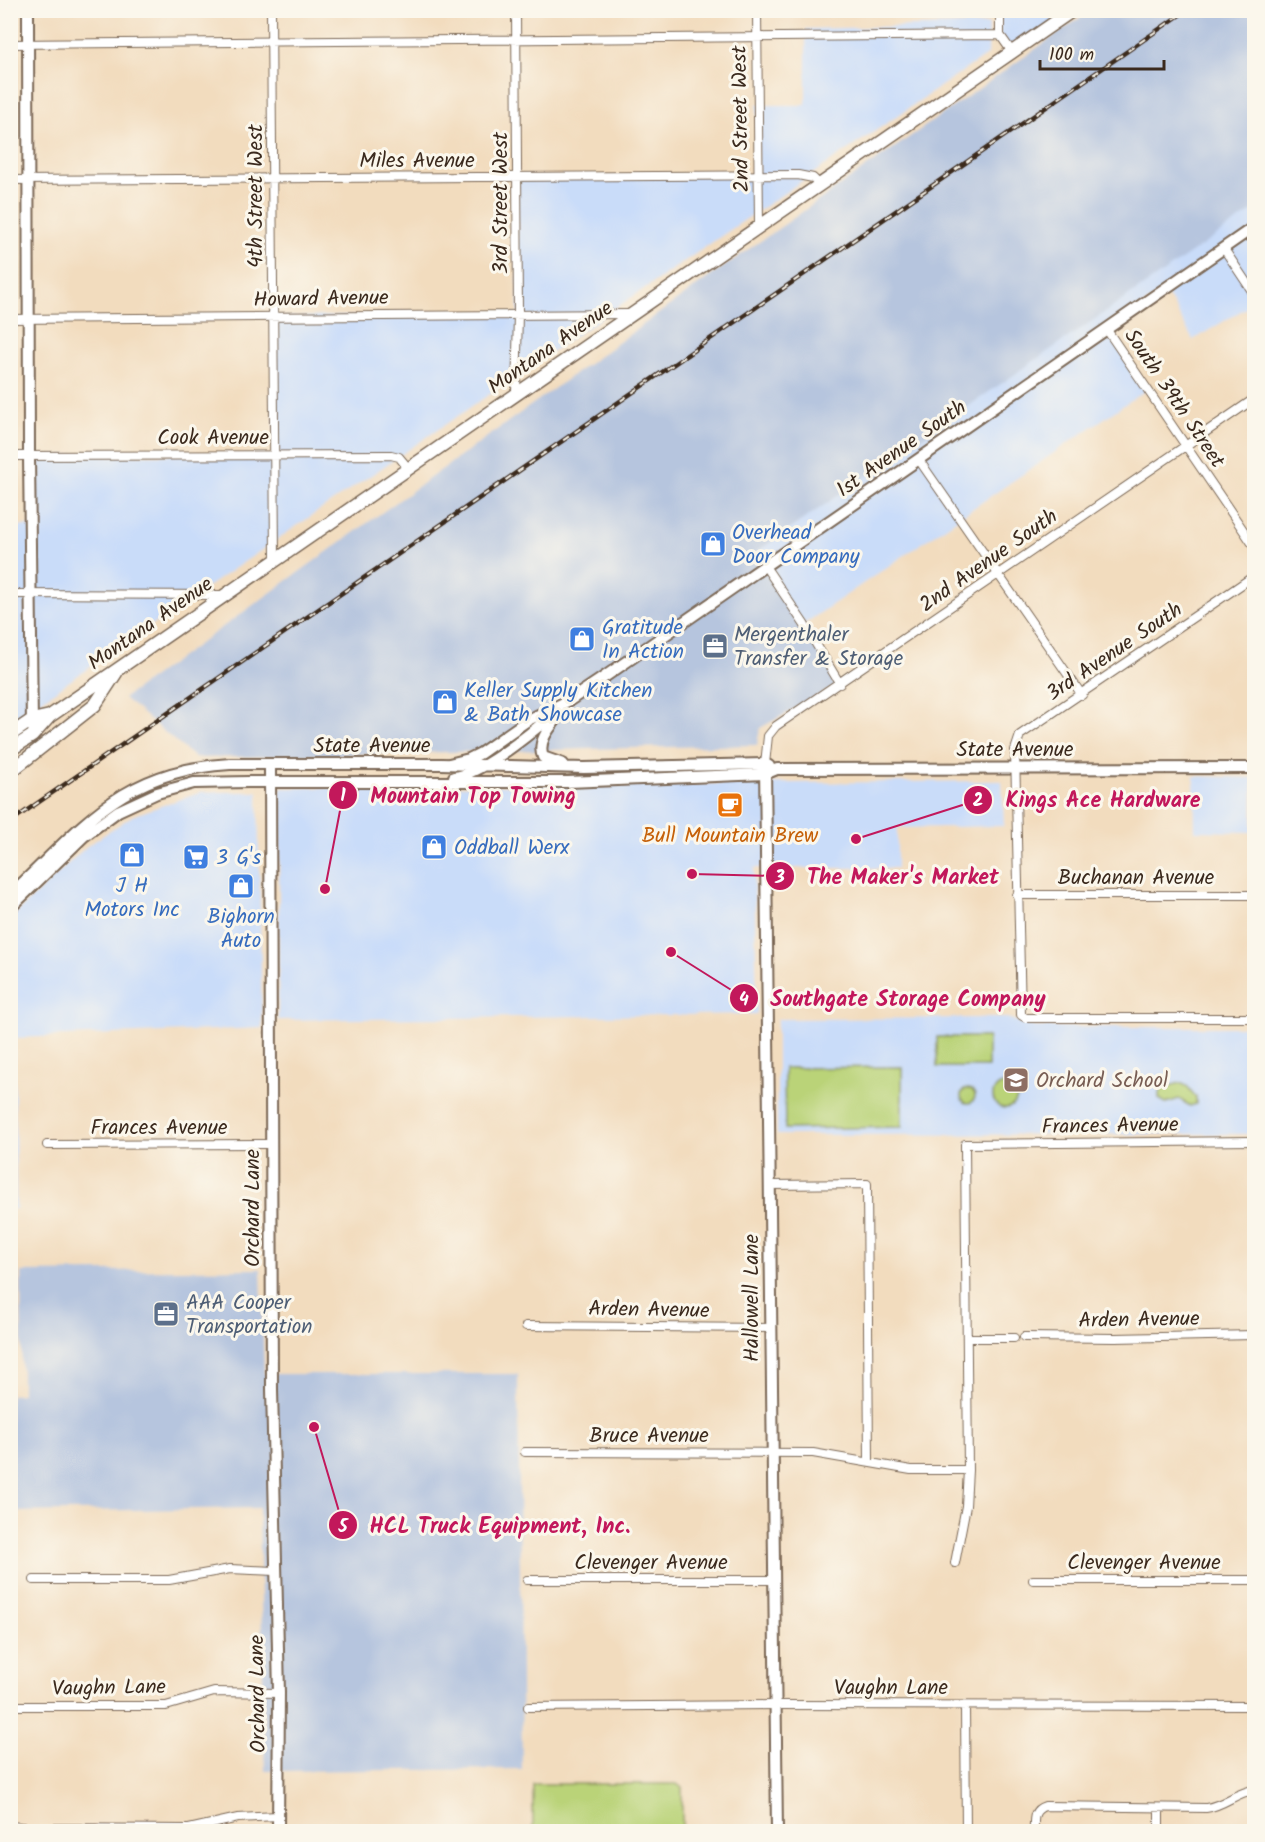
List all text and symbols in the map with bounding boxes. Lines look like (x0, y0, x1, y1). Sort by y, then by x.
scale bar (1040, 33, 1164, 71)
text: 100 m (1049, 41, 1094, 70)
street label: 2nd Street West (724, 44, 759, 193)
street label: 4th Street West (240, 123, 273, 268)
street label: 3rd Street West (485, 131, 518, 274)
street label: Miles Avenue (359, 145, 475, 178)
street label: Howard Avenue (253, 282, 389, 317)
street label: Montana Avenue (481, 292, 621, 404)
street label: South 39th Street (1115, 323, 1233, 476)
street label: 1st Avenue South (830, 392, 974, 506)
street label: Cook Avenue (157, 422, 269, 455)
street label: 2nd Avenue South (913, 501, 1065, 621)
place label: Overhead Door Company (732, 517, 860, 574)
shop icon: Overhead Door Company (698, 529, 728, 559)
street label: Montana Avenue (81, 568, 221, 680)
street label: 3rd Avenue South (1040, 594, 1190, 710)
place label: Gratitude In Action (602, 612, 684, 669)
place label: Mergenthaler Transfer & Storage (734, 619, 904, 676)
shop icon: Gratitude In Action (567, 624, 597, 654)
office icon: Mergenthaler Transfer & Storage (700, 631, 730, 661)
place label: Keller Supply Kitchen & Bath Showcase (464, 675, 653, 732)
shop icon: Keller Supply Kitchen & Bath Showcase (430, 687, 460, 717)
street label: State Avenue (314, 730, 431, 763)
street label: State Avenue (957, 734, 1074, 767)
callout: Mountain Top Towing (328, 775, 588, 815)
text: Mountain Top Towing (370, 780, 576, 815)
callout: Kings Ace Hardware (963, 780, 1213, 820)
text: 1 (340, 782, 346, 811)
text: Kings Ace Hardware (1005, 784, 1201, 819)
text: 2 (973, 787, 983, 816)
cafe icon: Bull Mountain Brew (715, 790, 745, 820)
place label: Bull Mountain Brew (642, 820, 819, 853)
shop icon: Oddball Werx (419, 832, 449, 862)
place label: Oddball Werx (454, 832, 570, 865)
shop icon: J H Motors Inc (117, 840, 147, 870)
supermarket icon: 3 G's (181, 842, 211, 872)
place label: 3 G's (216, 842, 261, 875)
callout: The Maker's Market (765, 856, 1011, 896)
text: The Maker's Market (807, 861, 1000, 896)
street label: Buchanan Avenue (1058, 862, 1215, 895)
text: 3 (774, 864, 785, 893)
place label: J H Motors Inc (84, 870, 180, 927)
shop icon: Bighorn Auto (226, 871, 256, 901)
place label: Bighorn Auto (207, 901, 275, 958)
callout: Southgate Storage Company (729, 978, 1058, 1018)
text: Southgate Storage Company (770, 983, 1046, 1018)
text: 4 (739, 986, 749, 1015)
school or university icon: Orchard School (1001, 1065, 1031, 1095)
place label: Orchard School (1036, 1065, 1168, 1098)
street label: Frances Avenue (1041, 1109, 1179, 1144)
street label: Frances Avenue (91, 1112, 228, 1145)
street label: Orchard Lane (237, 1148, 270, 1267)
street label: Hallowell Lane (736, 1233, 769, 1362)
place label: AAA Cooper Transportation (186, 1287, 312, 1344)
street label: Arden Avenue (588, 1293, 710, 1328)
office icon: AAA Cooper Transportation (151, 1299, 181, 1329)
street label: Arden Avenue (1078, 1303, 1200, 1338)
street label: Bruce Avenue (589, 1420, 709, 1453)
callout: HCL Truck Equipment, Inc. (328, 1505, 643, 1545)
text: HCL Truck Equipment, Inc. (370, 1510, 630, 1545)
text: 5 (337, 1513, 349, 1542)
street label: Clevenger Avenue (574, 1547, 728, 1580)
street label: Clevenger Avenue (1067, 1547, 1221, 1580)
street label: Orchard Lane (241, 1634, 276, 1753)
street label: Vaughn Lane (52, 1671, 167, 1706)
street label: Vaughn Lane (834, 1672, 949, 1705)

